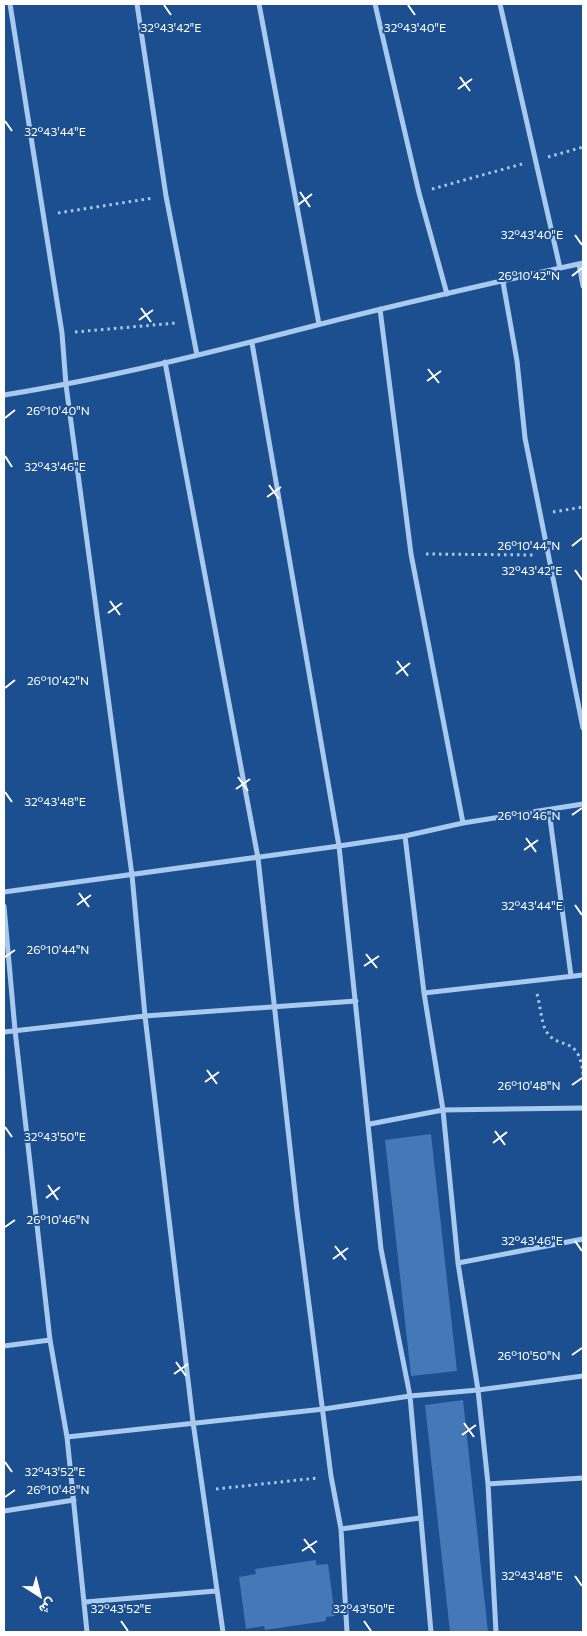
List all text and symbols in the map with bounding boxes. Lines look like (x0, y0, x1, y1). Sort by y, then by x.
text: 32°43'42"E (141, 20, 201, 34)
text: 32°43'40"E (384, 20, 446, 34)
text: 32°43'44"E (24, 124, 86, 138)
text: 32°43'40"E (501, 227, 563, 241)
text: 26°10'42"N (498, 268, 560, 282)
text: 26°10'40"N (26, 403, 90, 417)
text: 32°43'46"E (24, 459, 86, 473)
text: 26°10'44"N (498, 538, 560, 552)
text: 32°43'42"E (502, 563, 562, 577)
text: 26°10'42"N (27, 673, 89, 687)
text: 32°43'48"E (24, 794, 86, 808)
text: 26°10'46"N (498, 808, 560, 822)
text: 32°43'44"E (501, 898, 563, 912)
text: 26°10'44"N (27, 942, 89, 956)
text: 26°10'48"N (498, 1078, 560, 1092)
text: 32°43'50"E (24, 1129, 86, 1143)
text: 26°10'46"N (27, 1212, 89, 1226)
text: 32°43'46"E (501, 1233, 563, 1247)
text: 26°10'50"N (497, 1348, 561, 1362)
text: 32°43'52"E (25, 1464, 85, 1478)
text: 26°10'48"N (27, 1482, 89, 1496)
text: 32°43'48"E (501, 1568, 563, 1582)
north arrow (15, 1571, 65, 1621)
text: ش (35, 1594, 60, 1619)
text: 32°43'52"E (91, 1601, 151, 1615)
text: 32°43'50"E (333, 1601, 395, 1615)

